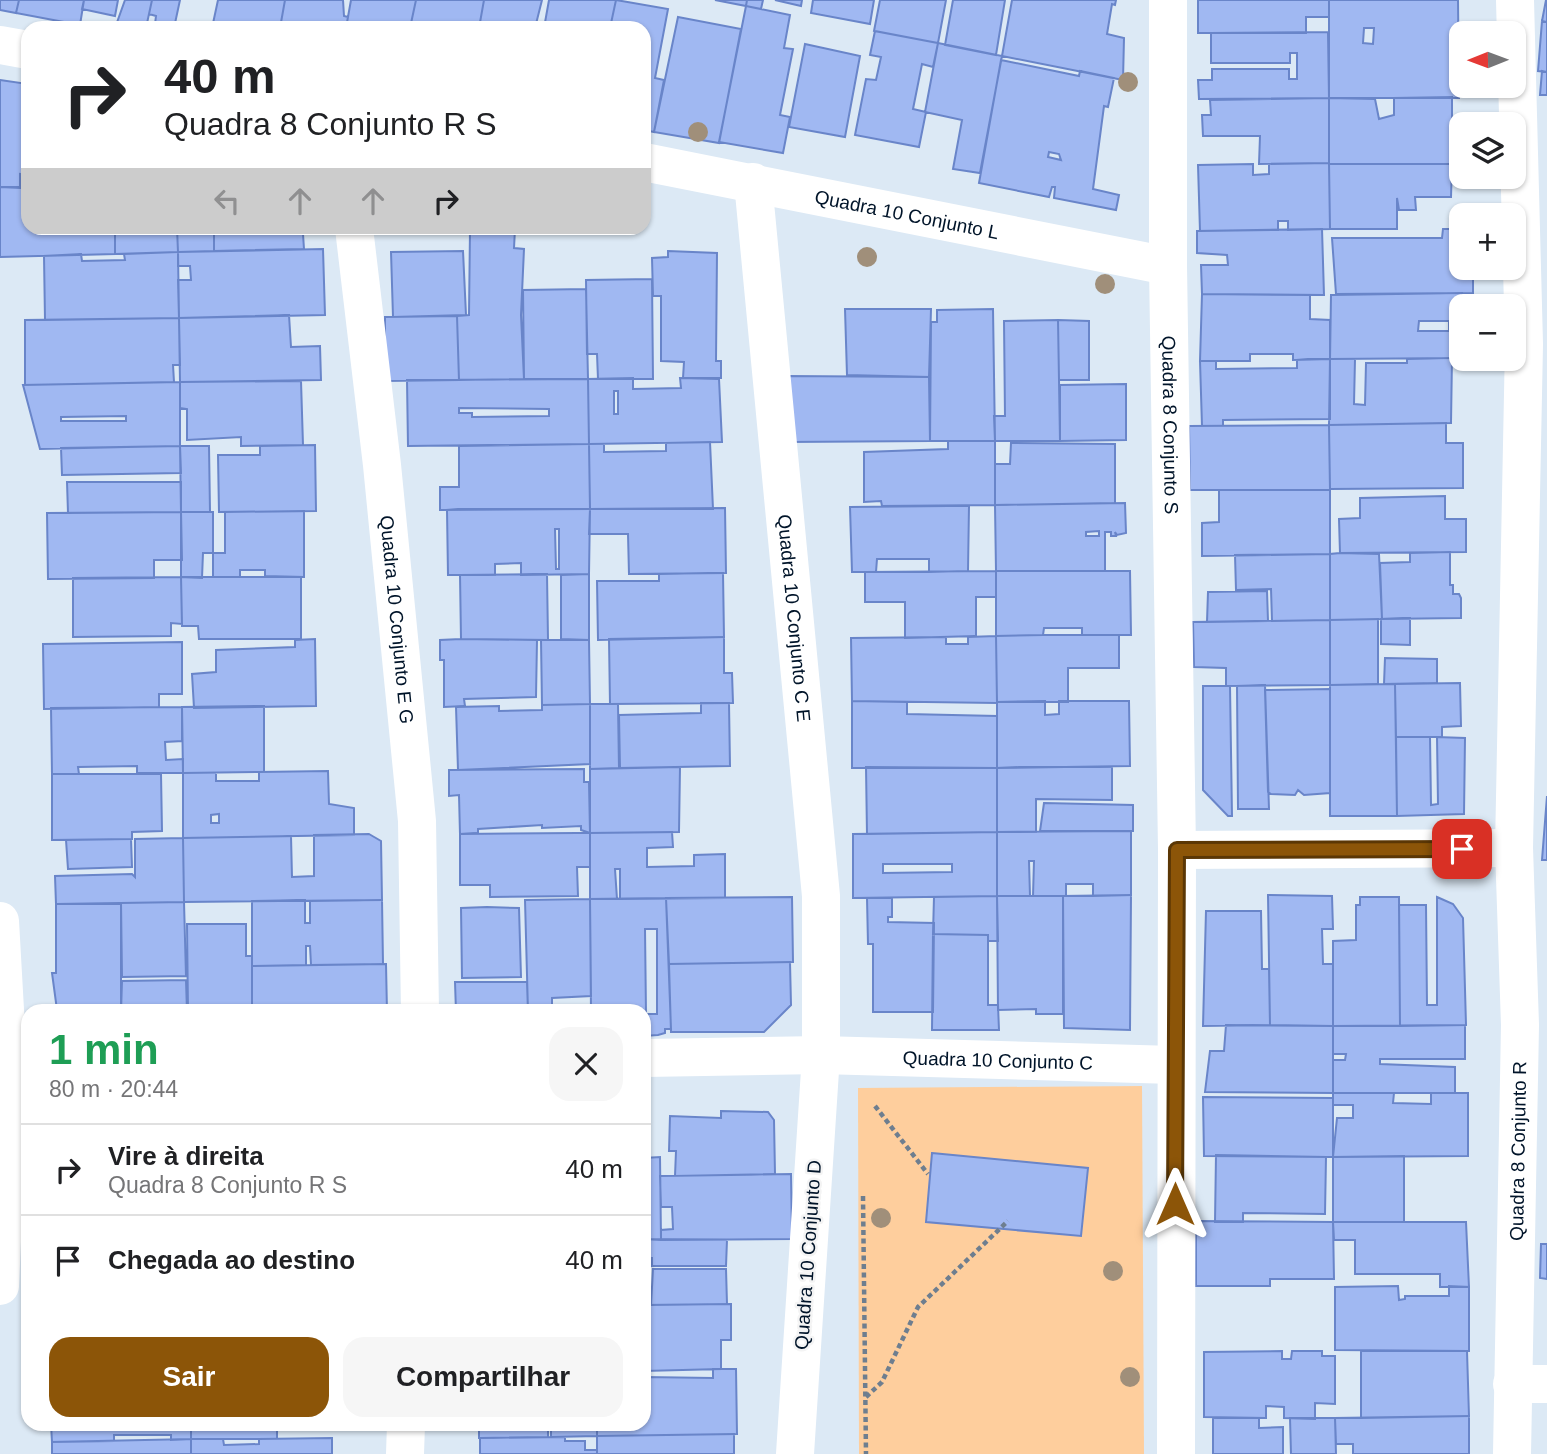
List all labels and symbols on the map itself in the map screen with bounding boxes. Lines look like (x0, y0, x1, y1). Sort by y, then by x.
north arrow (1449, 21, 1526, 98)
street label: Quadra 10 Conjunto L (813, 186, 1001, 243)
street label: Quadra 8 Conjunto S (1159, 335, 1182, 514)
street label: Quadra 10 Conjunto C E (774, 513, 815, 723)
street label: Quadra 10 Conjunto E G (377, 514, 418, 725)
pin (1432, 819, 1492, 879)
street label: Quadra 10 Conjunto C (902, 1047, 1093, 1073)
street label: Quadra 8 Conjunto R (1505, 1061, 1530, 1241)
street label: Quadra 10 Conjunto D (791, 1159, 825, 1351)
position arrow (1138, 1167, 1212, 1241)

